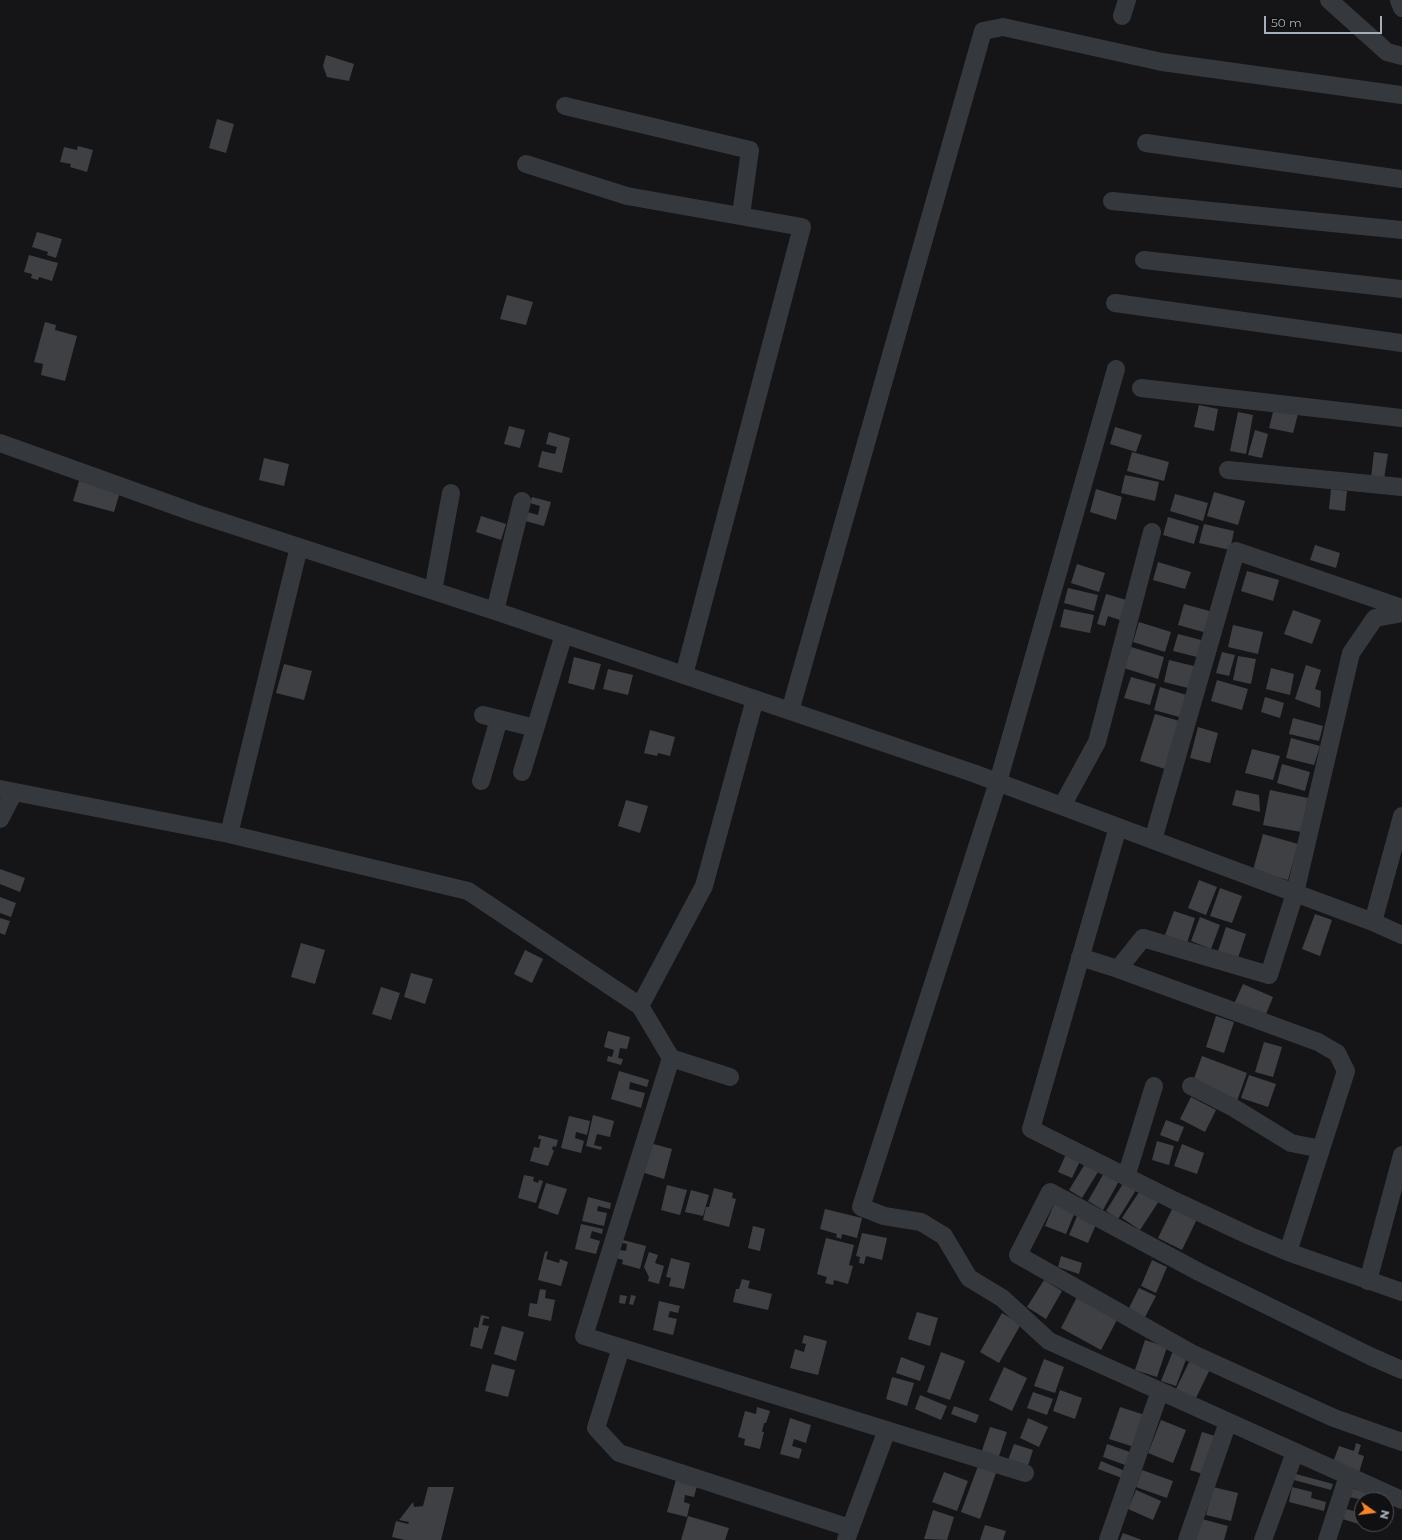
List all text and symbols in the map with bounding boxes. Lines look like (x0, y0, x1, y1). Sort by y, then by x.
scale bar (1266, 8, 1384, 34)
text: 50 m (1271, 15, 1302, 30)
north arrow (1354, 1492, 1394, 1532)
text: N (1377, 1509, 1393, 1521)

